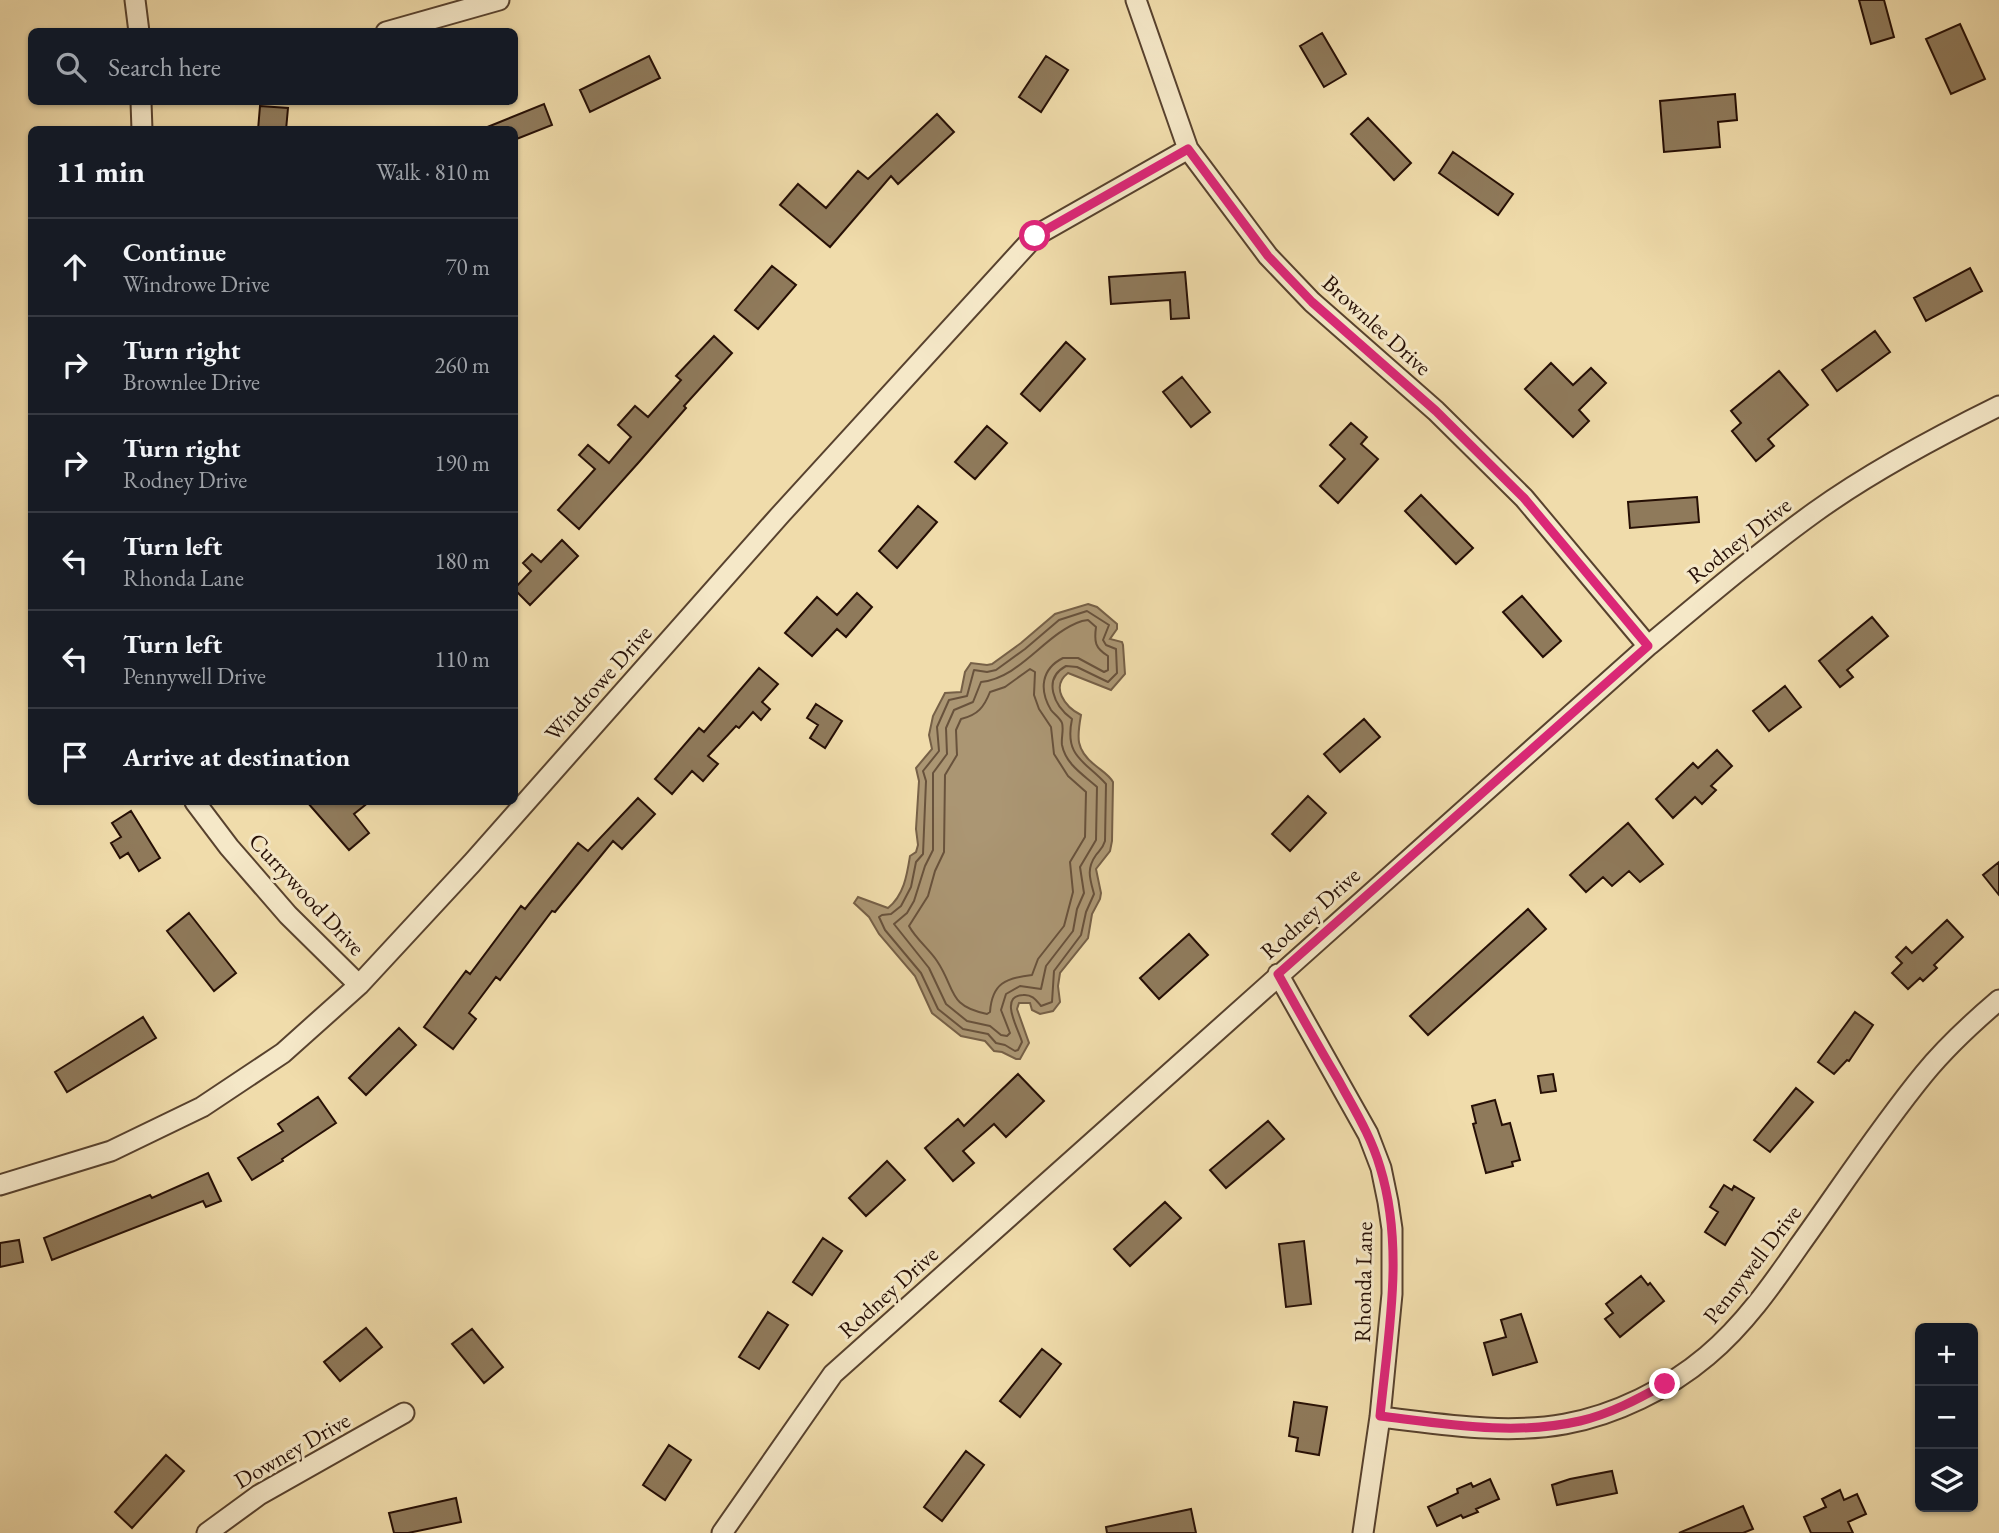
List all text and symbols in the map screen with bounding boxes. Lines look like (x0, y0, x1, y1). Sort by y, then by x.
search box (28, 28, 518, 105)
icon: search (52, 48, 90, 86)
text: Search here (108, 50, 221, 84)
text: 11 min (56, 152, 145, 191)
text: Walk · 810 m (376, 157, 490, 187)
route start (1019, 220, 1050, 251)
text: Continue (123, 235, 226, 269)
icon: ahead (56, 248, 94, 286)
text: 70 m (445, 252, 490, 282)
street label: Brownlee Drive (1316, 268, 1438, 382)
text: Windrowe Drive (123, 269, 270, 299)
text: Turn right (123, 333, 241, 367)
icon: right (56, 346, 94, 384)
text: 260 m (434, 350, 490, 380)
text: Brownlee Drive (123, 367, 260, 397)
text: Turn right (123, 431, 241, 465)
icon: right (56, 444, 94, 482)
text: 190 m (434, 448, 490, 478)
text: Rodney Drive (123, 465, 247, 495)
street label: Rodney Drive (1681, 490, 1797, 590)
text: Turn left (123, 529, 222, 563)
icon: left (56, 542, 94, 580)
text: 180 m (434, 546, 490, 576)
text: Rhonda Lane (123, 563, 244, 593)
street label: Windrowe Drive (538, 618, 658, 748)
text: Turn left (123, 627, 222, 661)
icon: left (56, 640, 94, 678)
text: 110 m (434, 644, 490, 674)
text: Pennywell Drive (123, 661, 266, 691)
icon: arrive (56, 738, 94, 776)
text: Arrive at destination (123, 740, 350, 774)
street label: Currywood Drive (242, 826, 372, 962)
street label: Rodney Drive (1254, 860, 1366, 966)
street label: Pennywell Drive (1696, 1198, 1808, 1330)
street label: Rhonda Lane (1347, 1221, 1379, 1343)
street label: Rodney Drive (832, 1239, 944, 1345)
map controls (1915, 1323, 1978, 1512)
button: + (1915, 1323, 1978, 1386)
route end (1649, 1368, 1680, 1399)
button: − (1915, 1386, 1978, 1449)
street label: Downey Drive (229, 1405, 355, 1495)
button: layers (1915, 1449, 1978, 1512)

